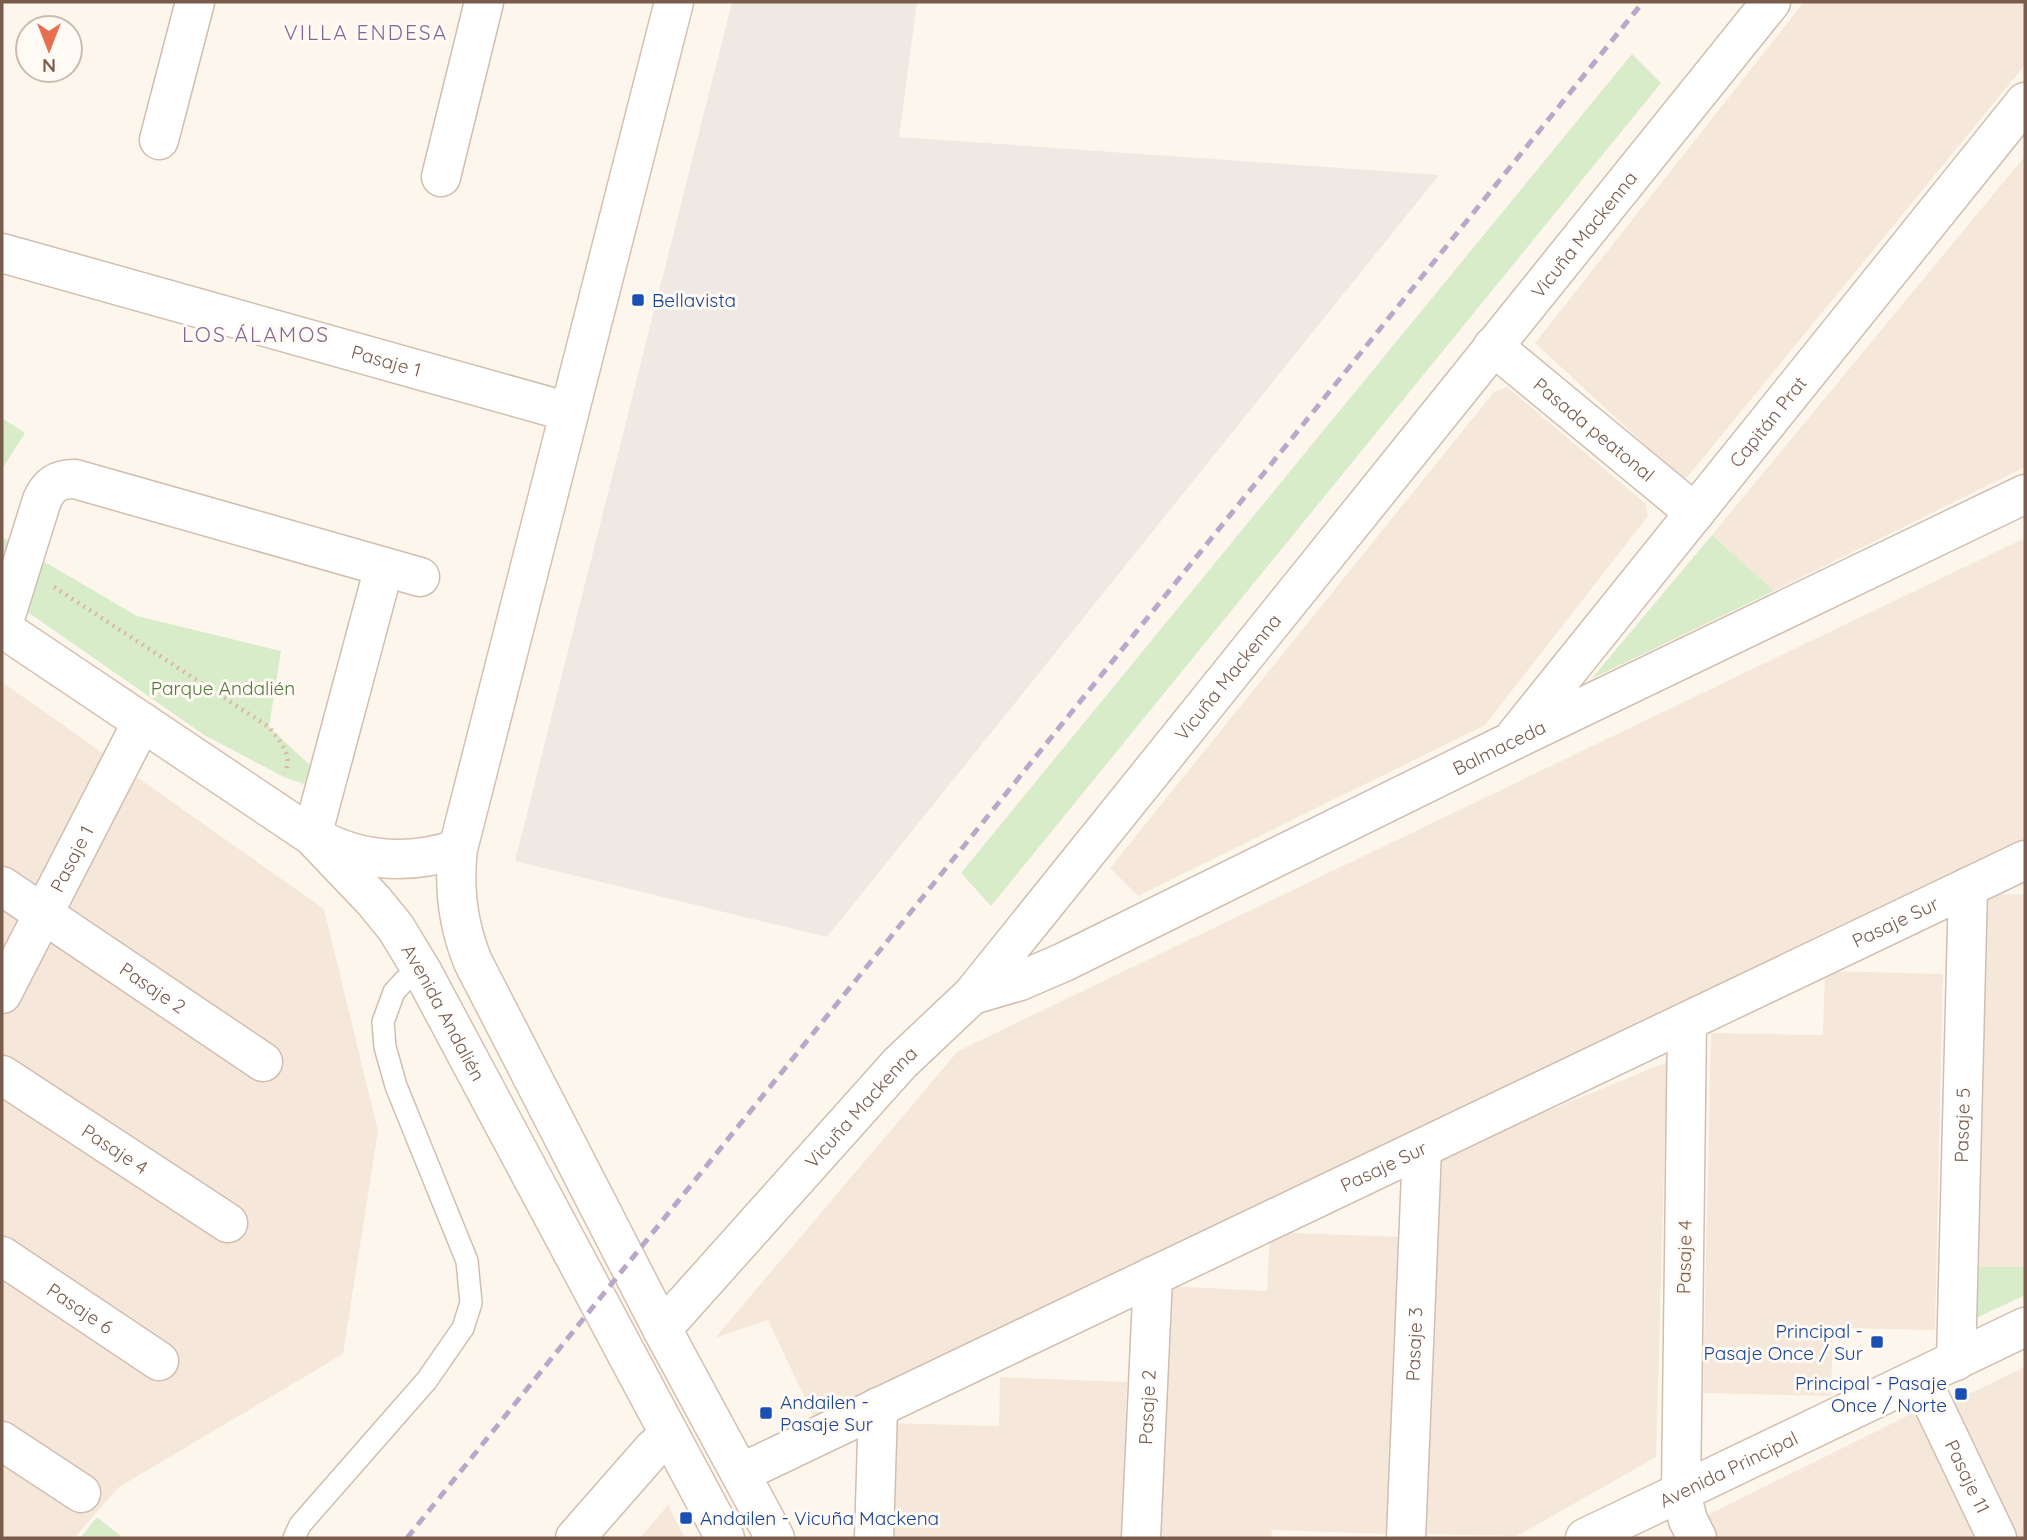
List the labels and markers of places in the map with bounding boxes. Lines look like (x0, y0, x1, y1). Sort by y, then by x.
place label: Bellavista (652, 288, 736, 312)
marker: Bellavista (630, 292, 646, 308)
place label: Principal - Pasaje Once / Sur (1703, 1319, 1864, 1365)
marker: Principal - Pasaje Once / Sur (1869, 1334, 1885, 1350)
place label: Principal - Pasaje Once / Norte (1795, 1371, 1947, 1417)
marker: Principal - Pasaje Once / Norte (1953, 1386, 1969, 1402)
place label: Andailen - Pasaje Sur (780, 1390, 874, 1436)
marker: Andailen - Pasaje Sur (758, 1405, 774, 1421)
place label: Andailen - Vicuña Mackena (700, 1506, 939, 1530)
marker: Andailen - Vicuña Mackena (678, 1510, 694, 1526)

